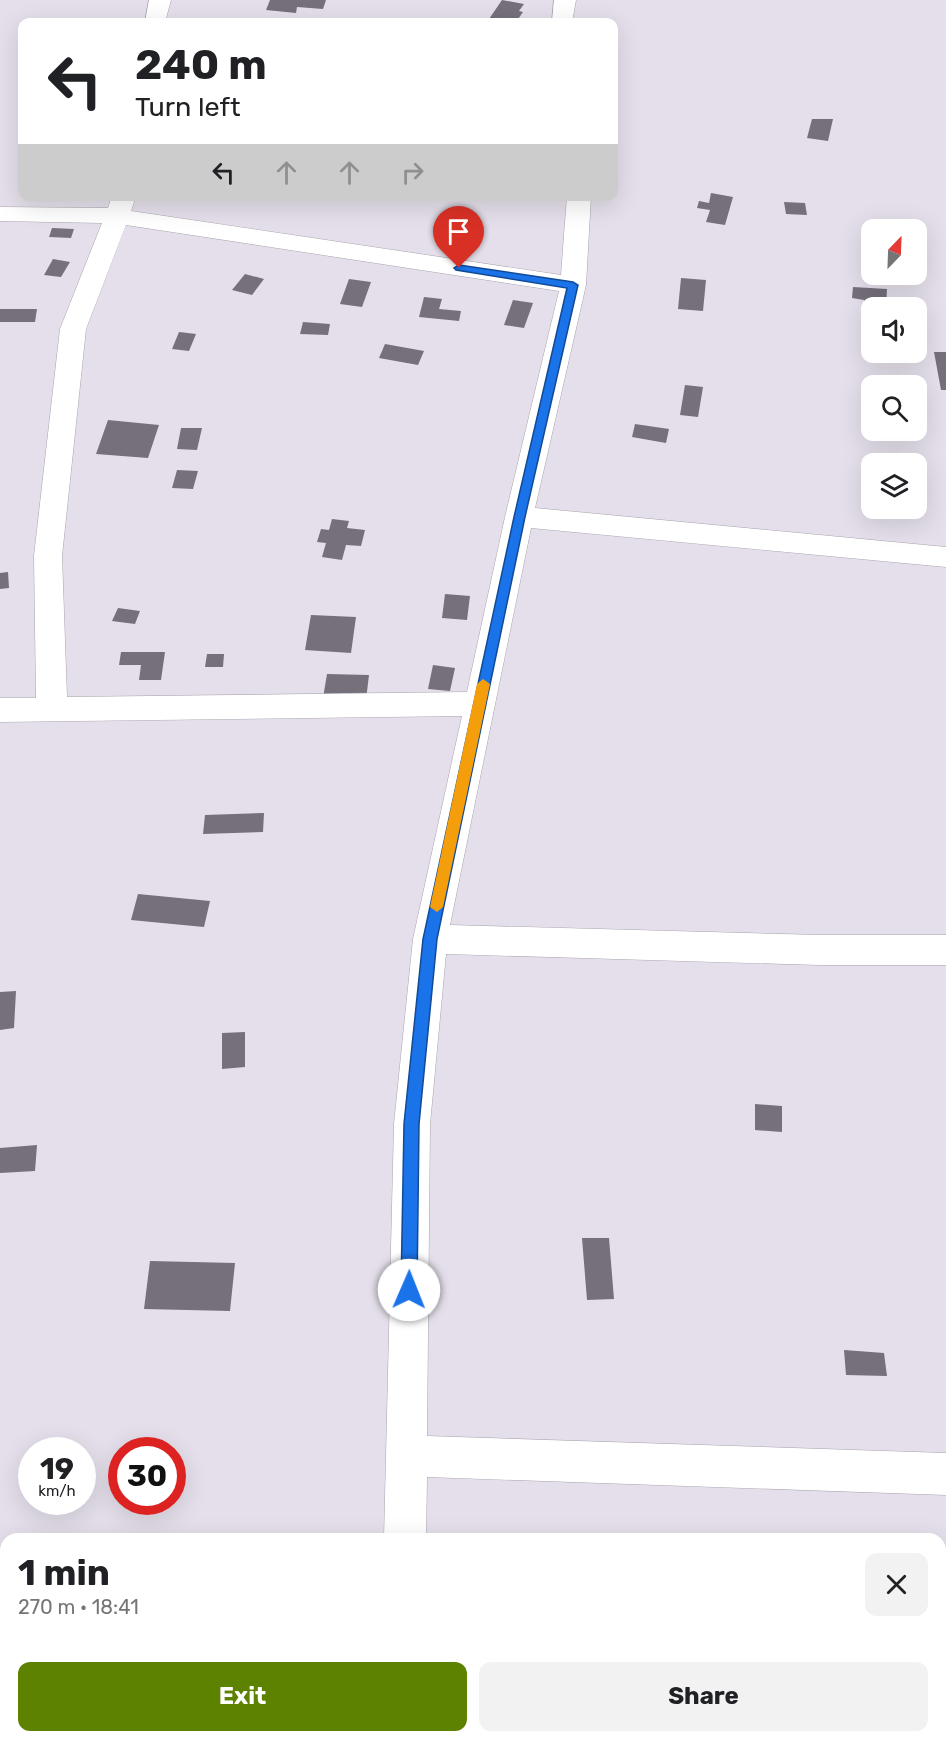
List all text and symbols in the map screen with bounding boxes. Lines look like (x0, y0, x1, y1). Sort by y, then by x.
text: 240 m (135, 40, 267, 90)
icon: left (36, 42, 114, 120)
text: Turn left (135, 91, 240, 123)
icon: left (207, 156, 240, 189)
icon: ahead (270, 156, 303, 189)
icon: ahead (333, 156, 366, 189)
icon: right (396, 156, 429, 189)
pin (433, 206, 484, 268)
icon: arrive (442, 215, 475, 248)
north arrow (861, 219, 927, 285)
map controls (861, 219, 927, 519)
button: sound (861, 297, 927, 363)
button: search (861, 375, 927, 441)
button: layers (861, 453, 927, 519)
position arrow (377, 1258, 441, 1322)
speed limit sign: 30 (108, 1437, 186, 1515)
text: 19 (40, 1451, 74, 1487)
text: km/h (38, 1482, 76, 1500)
text: 1 min (18, 1551, 110, 1594)
button: close (865, 1553, 928, 1616)
text: 270 m · 18:41 (18, 1595, 139, 1619)
button: Exit (18, 1662, 467, 1731)
button: Share (479, 1662, 928, 1731)

